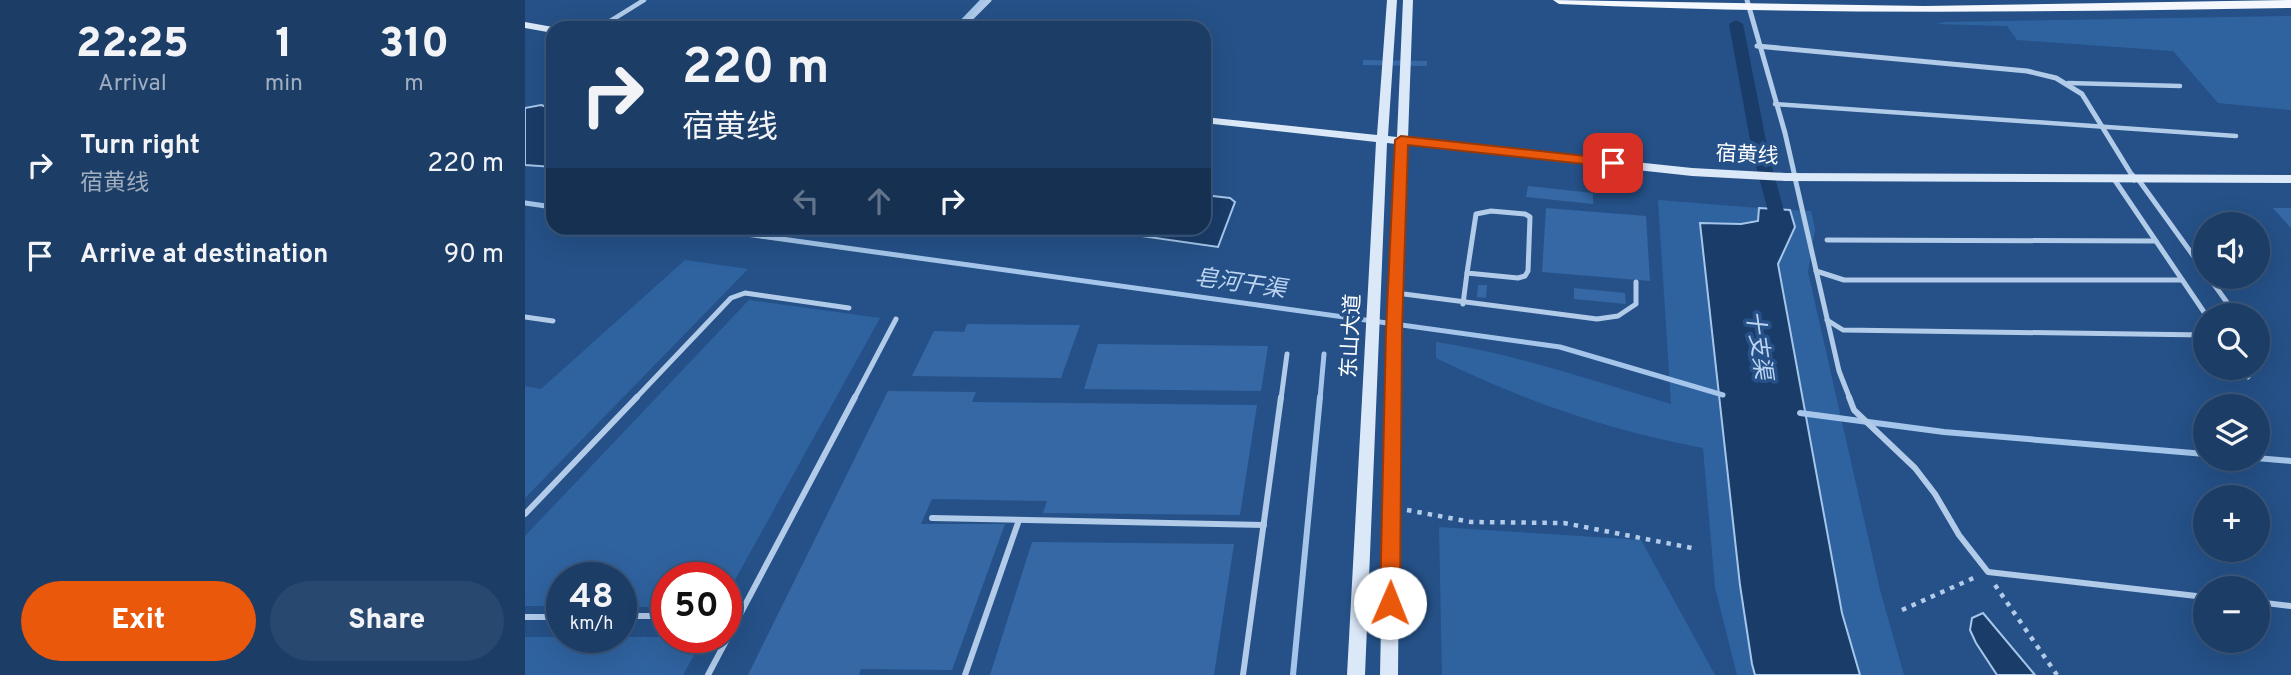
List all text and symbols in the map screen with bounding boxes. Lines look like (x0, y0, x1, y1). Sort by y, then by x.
text: 22:25 (76, 19, 189, 72)
text: 1 (275, 19, 293, 72)
text: 310 (379, 19, 449, 72)
text: 220 m (682, 39, 829, 101)
icon: right (567, 49, 658, 140)
text: Arrival (98, 70, 167, 99)
text: min (265, 70, 303, 99)
text: m (404, 70, 424, 99)
text: 宿黄线 (682, 109, 778, 149)
text: Turn right (80, 130, 200, 163)
pin (1583, 133, 1643, 193)
street label: 宿黄线 (1715, 141, 1779, 171)
icon: arrive (1594, 144, 1632, 182)
icon: right (21, 146, 59, 184)
text: 220 m (427, 148, 504, 181)
text: 宿黄线 (80, 170, 149, 199)
icon: left (787, 182, 825, 220)
icon: ahead (860, 182, 898, 220)
icon: right (933, 182, 971, 220)
map controls (2193, 212, 2270, 653)
button: sound (2193, 212, 2270, 289)
icon: arrive (21, 237, 59, 275)
text: Arrive at destination (80, 239, 328, 272)
text: 90 m (444, 239, 504, 272)
water label: 皂河干渠 (1192, 264, 1291, 306)
street label: 东山大道 (1336, 293, 1368, 379)
button: search (2193, 303, 2270, 380)
water label: 十支渠 (1738, 309, 1777, 384)
button: layers (2193, 394, 2270, 471)
button: + (2193, 485, 2270, 562)
speed limit sign: 50 (651, 562, 742, 653)
position arrow (1353, 566, 1427, 640)
text: 48 (569, 576, 614, 620)
button: − (2193, 576, 2270, 653)
button: Exit (21, 581, 256, 661)
button: Share (270, 581, 504, 661)
text: km/h (570, 613, 613, 636)

